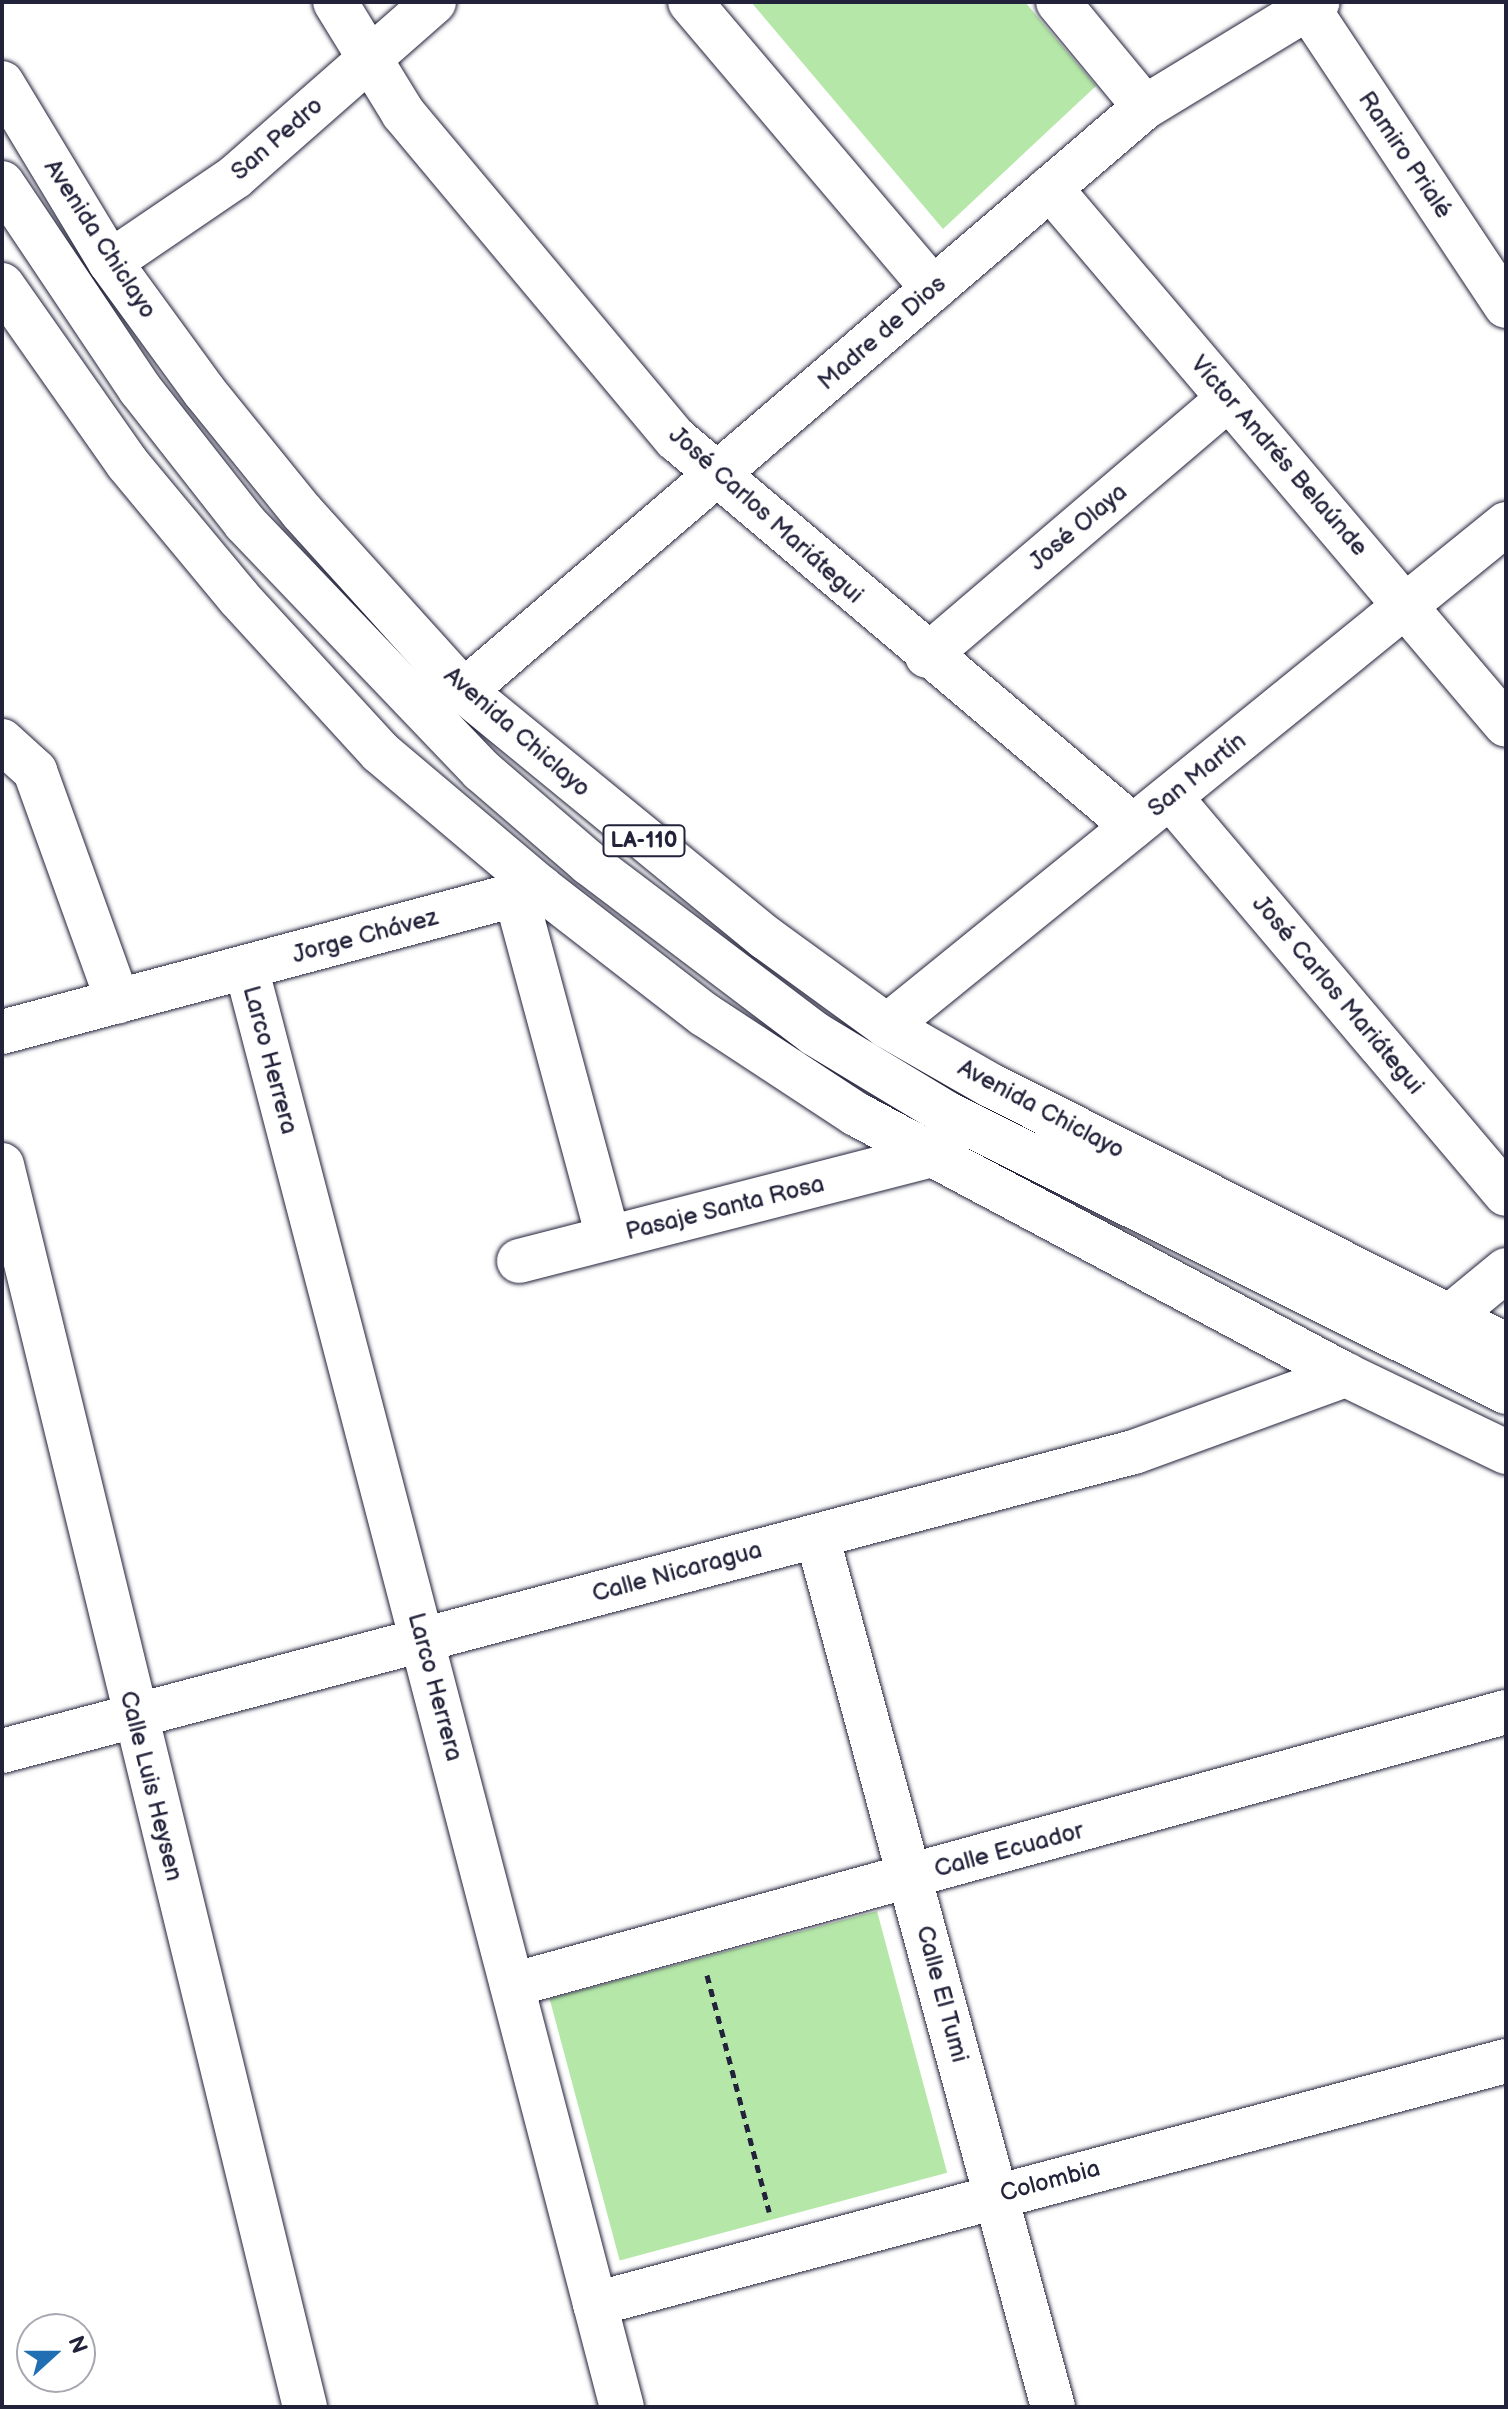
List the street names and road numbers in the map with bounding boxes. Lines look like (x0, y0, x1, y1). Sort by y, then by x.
street label: Ramiro Prialé (1352, 86, 1458, 224)
street label: San Pedro (225, 91, 329, 187)
street label: Avenida Chiclayo (38, 154, 162, 324)
street label: Madre de Dios (812, 270, 952, 396)
street label: Víctor Andrés Belaúnde (1184, 350, 1374, 562)
street label: José Carlos Mariátegui (663, 420, 869, 610)
street label: José Olaya (1023, 478, 1133, 576)
street label: Avenida Chiclayo (438, 661, 596, 803)
street label: San Martín (1142, 727, 1252, 823)
road number: LA-110 (602, 823, 686, 859)
street label: José Carlos Mariátegui (1246, 890, 1430, 1100)
street label: Jorge Chávez (289, 903, 441, 969)
street label: Larco Herrera (236, 983, 304, 1137)
street label: Avenida Chiclayo (953, 1053, 1129, 1165)
street label: Pasaje Santa Rosa (622, 1169, 828, 1247)
street label: Calle Nicaragua (589, 1536, 765, 1608)
street label: Larco Herrera (401, 1610, 469, 1764)
street label: Calle Luis Heysen (113, 1688, 189, 1884)
street label: Calle Ecuador (931, 1816, 1087, 1884)
street label: Calle El Tumi (910, 1922, 974, 2066)
street label: Colombia (997, 2154, 1103, 2208)

